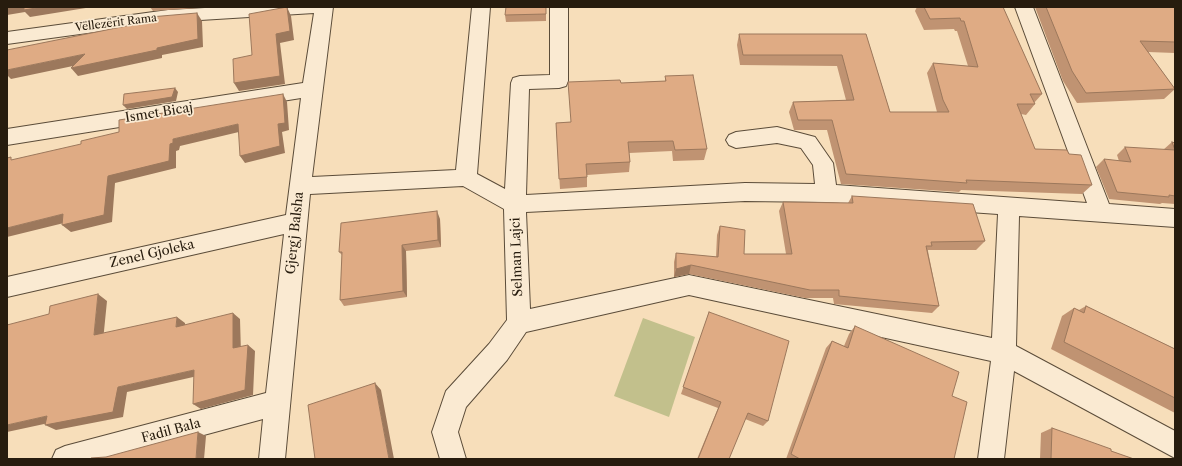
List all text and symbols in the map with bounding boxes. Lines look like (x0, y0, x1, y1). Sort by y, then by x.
street label: Vëllezërit Rama (74, 11, 158, 35)
street label: Ismet Bicaj (124, 100, 194, 126)
street label: Gjergj Balsha (283, 191, 307, 275)
street label: Selman Lajci (508, 217, 526, 297)
street label: Zenel Gjoleka (108, 237, 196, 271)
street label: Fadil Bala (140, 416, 202, 446)

